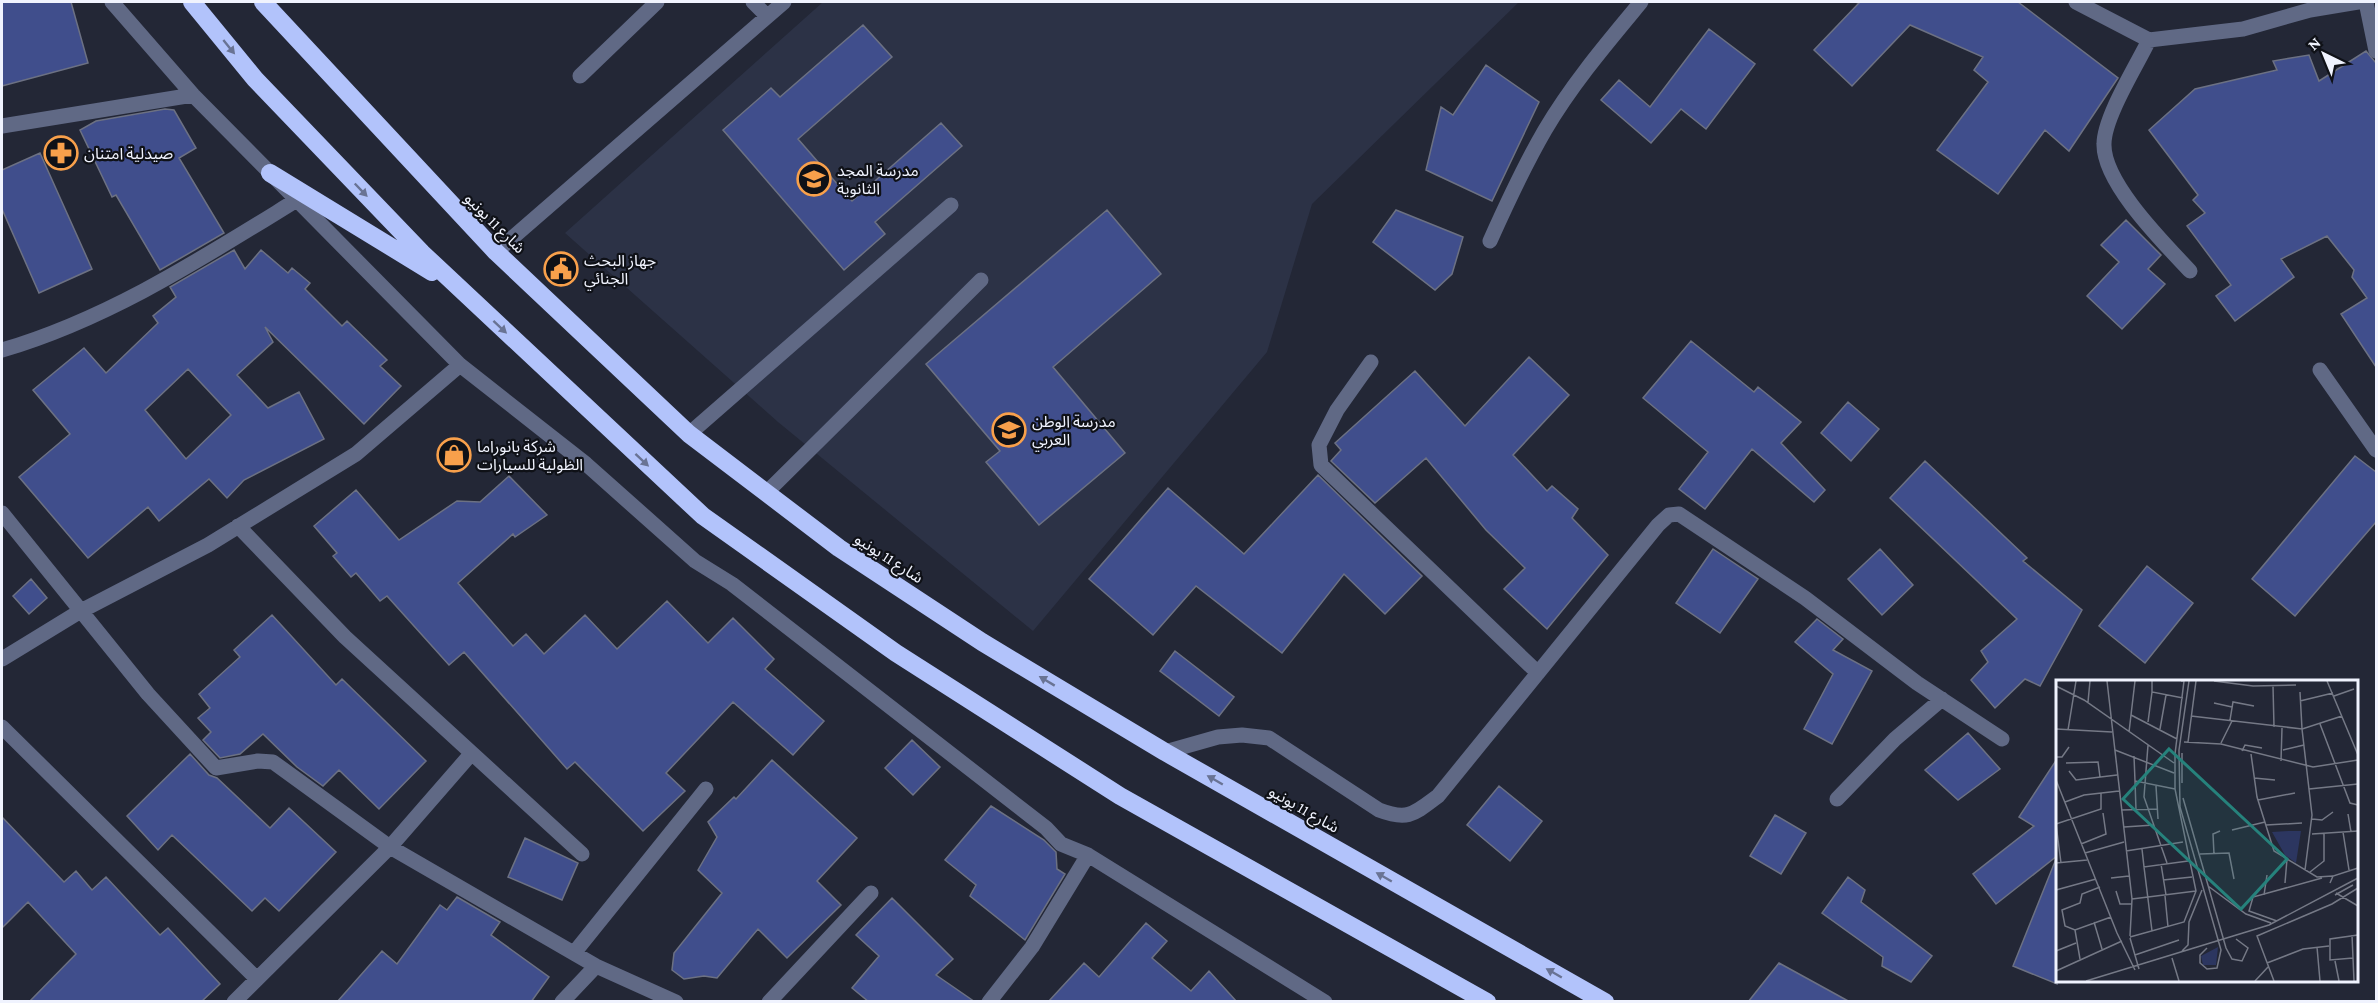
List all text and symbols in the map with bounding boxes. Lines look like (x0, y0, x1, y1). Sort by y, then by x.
north arrow (2294, 24, 2354, 84)
text: N (2304, 33, 2324, 53)
one-way arrow (222, 39, 235, 54)
pharmacy icon: صيدلية امتنان (43, 135, 79, 171)
place label: صيدلية امتنان (84, 145, 173, 163)
school or university icon: مدرسة المجد الثانوية (796, 161, 832, 197)
place label: مدرسة المجد الثانوية (837, 162, 919, 198)
one-way arrow (354, 182, 368, 196)
street label: شارع 11 يونيو (459, 189, 529, 259)
public building icon: جهاز البحث الجنائي (543, 251, 579, 287)
place label: جهاز البحث الجنائي (584, 252, 656, 290)
one-way arrow (493, 319, 507, 333)
school or university icon: مدرسة الوطن العربي (991, 412, 1027, 448)
place label: مدرسة الوطن العربي (1032, 413, 1116, 451)
shop icon: شركة بانوراما الظولية للسيارات (436, 437, 472, 473)
place label: شركة بانوراما الظولية للسيارات (477, 438, 583, 474)
one-way arrow (635, 453, 650, 467)
street label: شارع 11 يونيو (849, 530, 926, 590)
one-way arrow (1038, 676, 1055, 686)
inset map (2056, 680, 2357, 982)
one-way arrow (1206, 775, 1223, 785)
street label: شارع 11 يونيو (1264, 782, 1342, 839)
one-way arrow (1376, 872, 1393, 882)
one-way arrow (1545, 968, 1562, 978)

